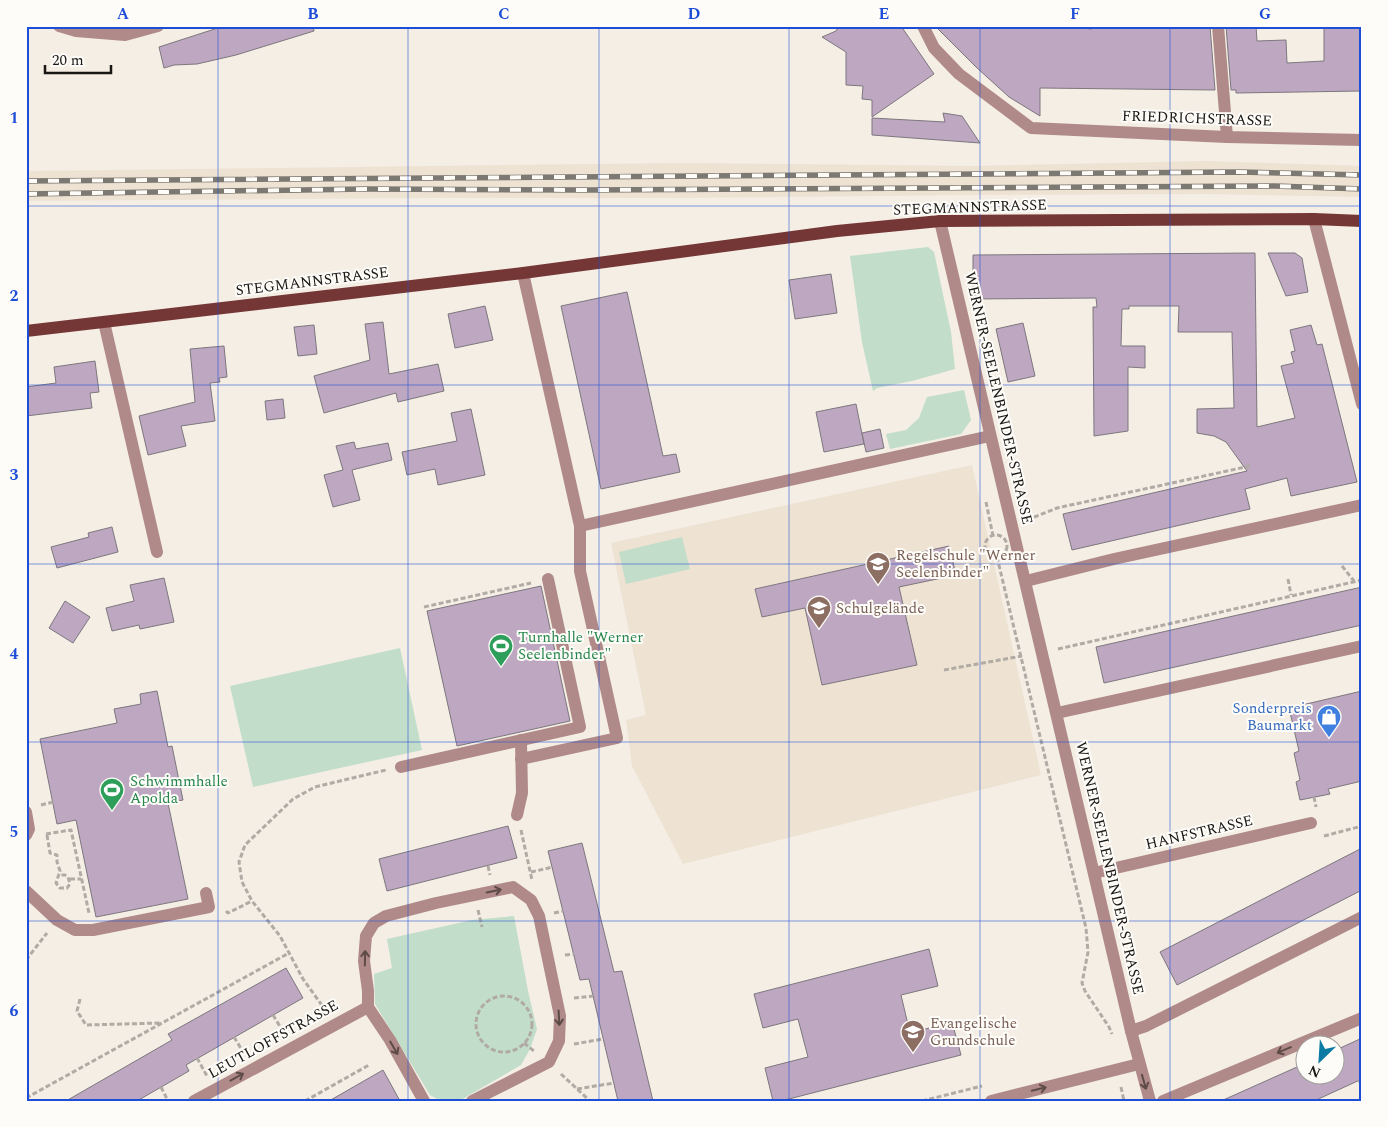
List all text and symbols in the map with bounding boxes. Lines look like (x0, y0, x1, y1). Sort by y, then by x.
text: A (117, 2, 130, 26)
text: B (307, 2, 319, 26)
text: C (498, 2, 510, 26)
text: D (688, 2, 701, 26)
text: E (879, 2, 889, 26)
text: F (1070, 2, 1080, 26)
text: G (1259, 2, 1271, 26)
scale bar (45, 42, 111, 74)
text: 20 m (52, 49, 84, 72)
street label: FRIEDRICHSTRASSE (1122, 104, 1272, 133)
text: 1 (10, 106, 18, 130)
street label: STEGMANNSTRASSE (893, 193, 1047, 222)
street label: STEGMANNSTRASSE (234, 261, 390, 302)
street label: WERNER-SEELENBINDER-STRASSE (958, 269, 1039, 527)
text: 2 (10, 284, 19, 308)
text: 3 (10, 463, 19, 487)
place label: Regelschule "Werner Seelenbinder" (896, 544, 1035, 584)
school or university icon: Regelschule "Werner Seelenbinder" (865, 551, 891, 585)
school or university icon: Schulgelände (806, 595, 832, 629)
place label: Schulgelände (836, 597, 924, 620)
place label: Turnhalle "Werner Seelenbinder" (518, 626, 643, 666)
sports icon: Turnhalle "Werner Seelenbinder" (488, 633, 514, 667)
text: 4 (10, 642, 19, 666)
place label: Sonderpreis Baumarkt (1232, 697, 1312, 737)
shop icon: Sonderpreis Baumarkt (1316, 704, 1342, 738)
street label: WERNER-SEELENBINDER-STRASSE (1069, 739, 1150, 997)
place label: Schwimmhalle Apolda (130, 770, 228, 810)
sports icon: Schwimmhalle Apolda (99, 777, 125, 811)
street label: HANFSTRASSE (1143, 809, 1255, 856)
text: 5 (10, 820, 18, 844)
one-way arrow (486, 886, 502, 895)
one-way arrow (360, 951, 370, 967)
street label: LEUTLOFFSTRASSE (204, 994, 343, 1085)
text: 6 (10, 999, 19, 1023)
one-way arrow (554, 1009, 564, 1025)
place label: Evangelische Grundschule (930, 1012, 1017, 1052)
school or university icon: Evangelische Grundschule (900, 1019, 926, 1053)
north arrow (1296, 1034, 1346, 1084)
one-way arrow (389, 1040, 399, 1055)
one-way arrow (1277, 1046, 1293, 1055)
text: N (1305, 1059, 1324, 1083)
one-way arrow (229, 1072, 243, 1082)
one-way arrow (1140, 1074, 1150, 1090)
one-way arrow (1030, 1083, 1046, 1093)

